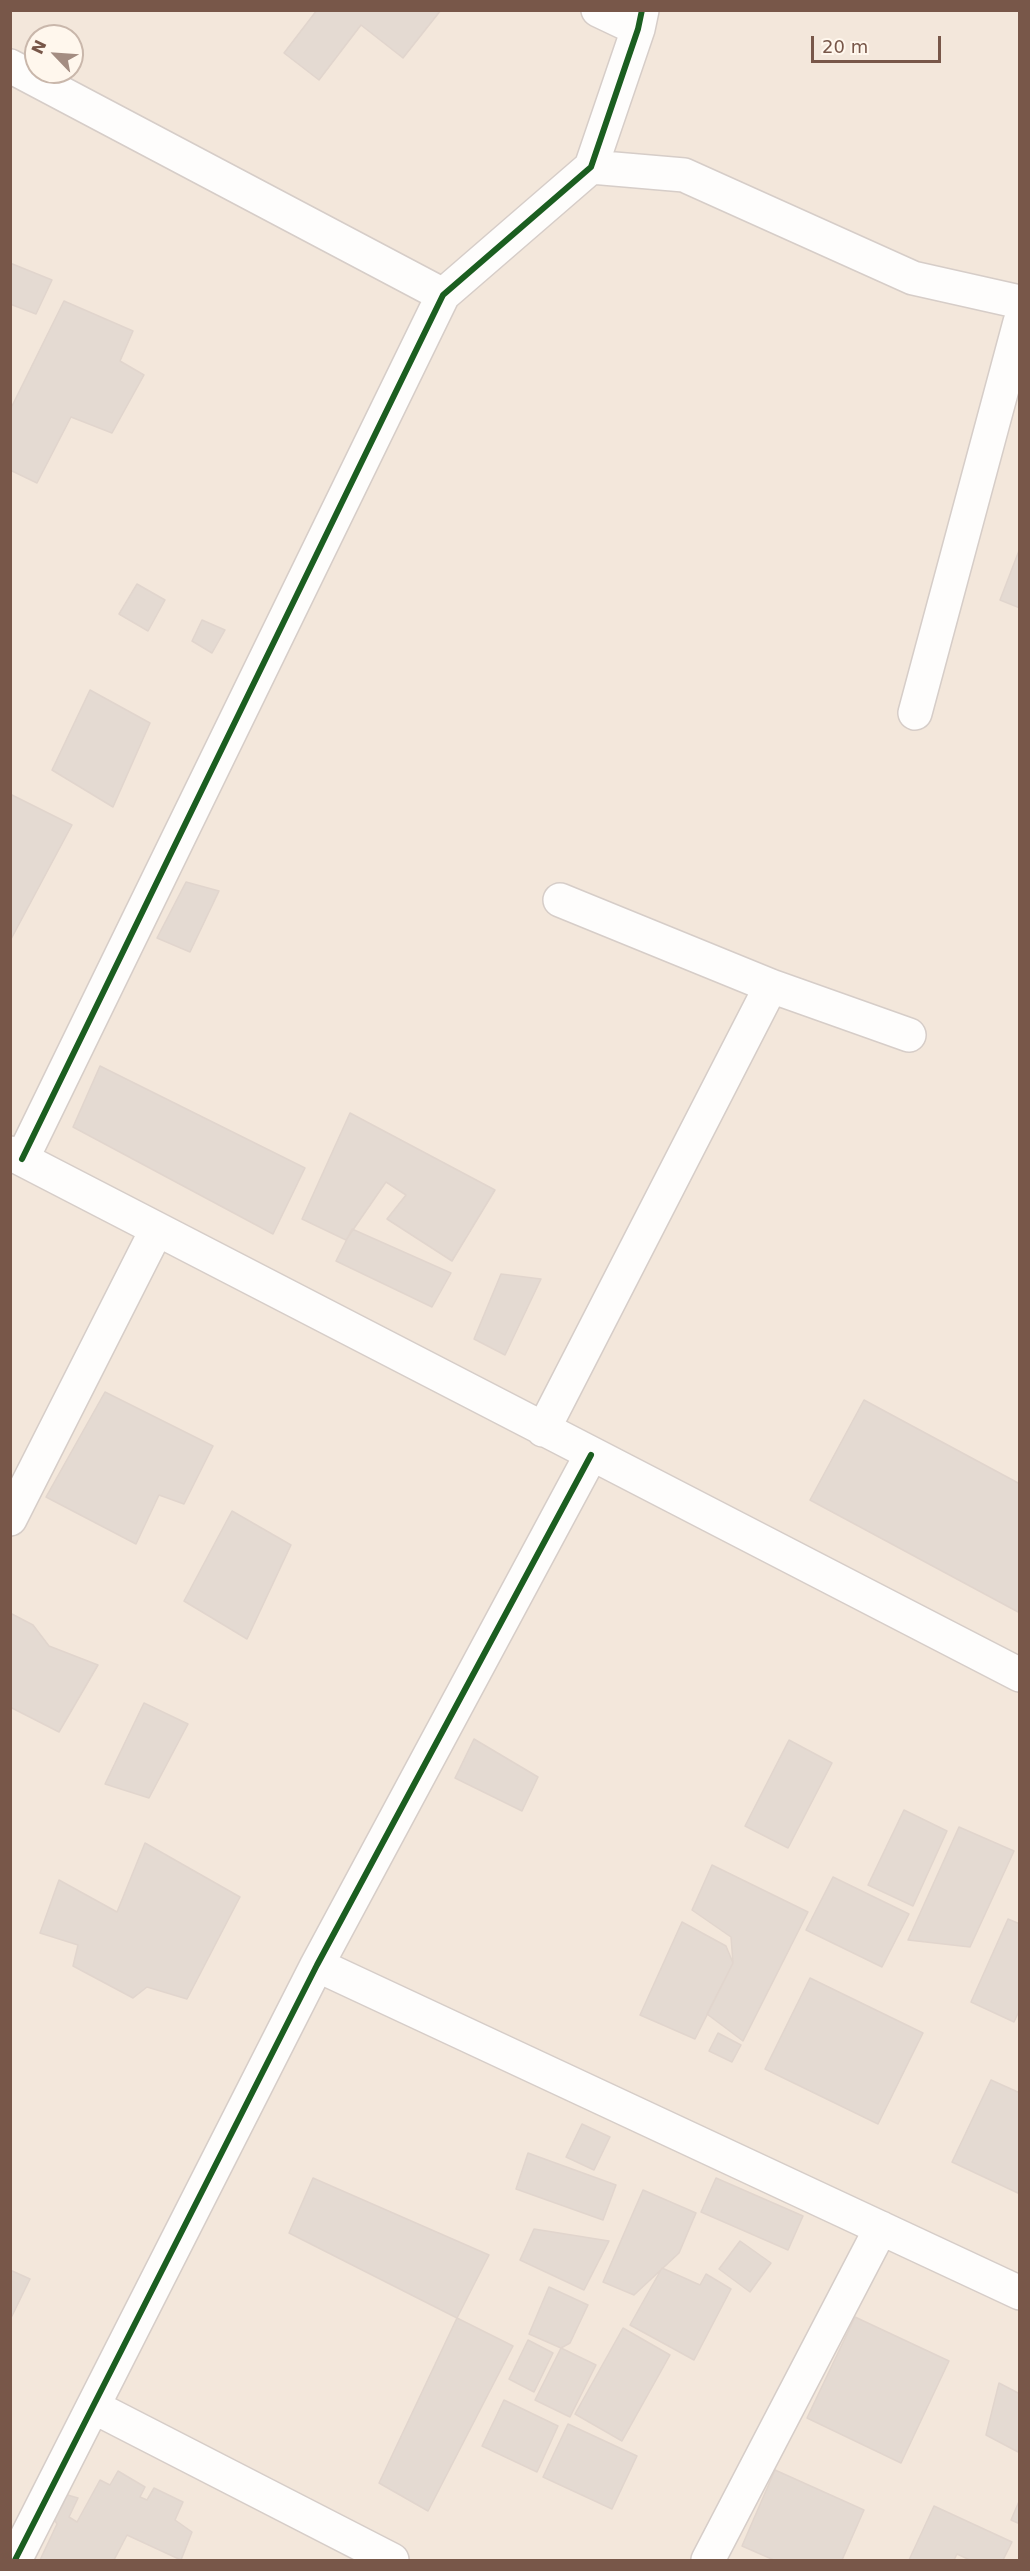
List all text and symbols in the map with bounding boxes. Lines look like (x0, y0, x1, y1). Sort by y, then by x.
north arrow (24, 24, 84, 84)
scale bar (814, 24, 944, 62)
text: 20 m (822, 36, 868, 57)
text: N (28, 37, 50, 57)

